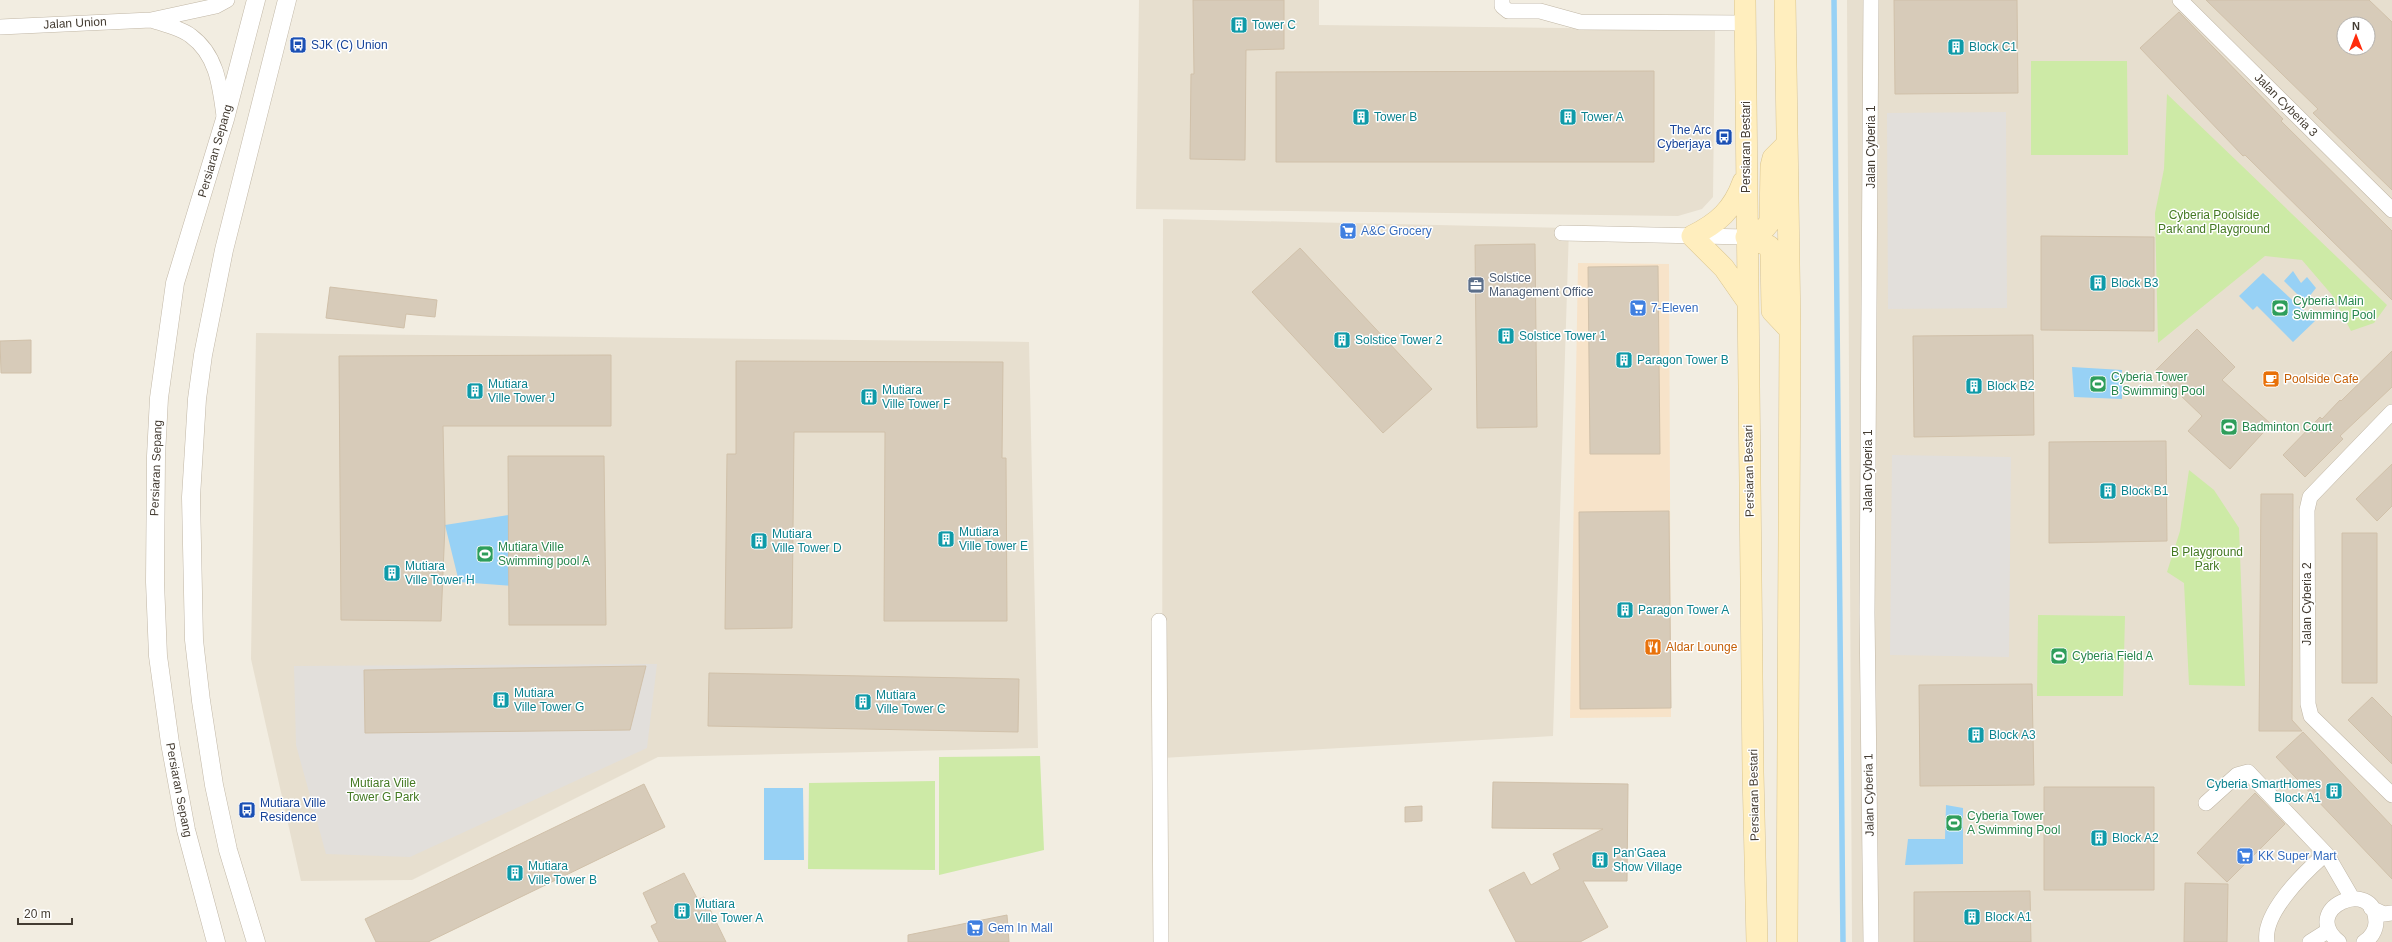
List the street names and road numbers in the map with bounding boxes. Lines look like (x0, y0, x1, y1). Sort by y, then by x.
street label: Jalan Union (43, 14, 107, 32)
street label: Jalan Cyberia 3 (2252, 71, 2321, 140)
street label: Persiaran Bestari (1739, 101, 1753, 193)
street label: Persiaran Sepang (195, 103, 235, 199)
street label: Jalan Cyberia 1 (1864, 105, 1878, 189)
street label: Persiaran Sepang (147, 420, 165, 516)
street label: Persiaran Bestari (1741, 425, 1757, 517)
street label: Jalan Cyberia 1 (1861, 429, 1875, 513)
street label: Jalan Cyberia 2 (2300, 562, 2314, 646)
street label: Persiaran Sepang (163, 742, 195, 838)
street label: Persiaran Bestari (1746, 749, 1762, 841)
street label: Jalan Cyberia 1 (1861, 753, 1877, 837)

